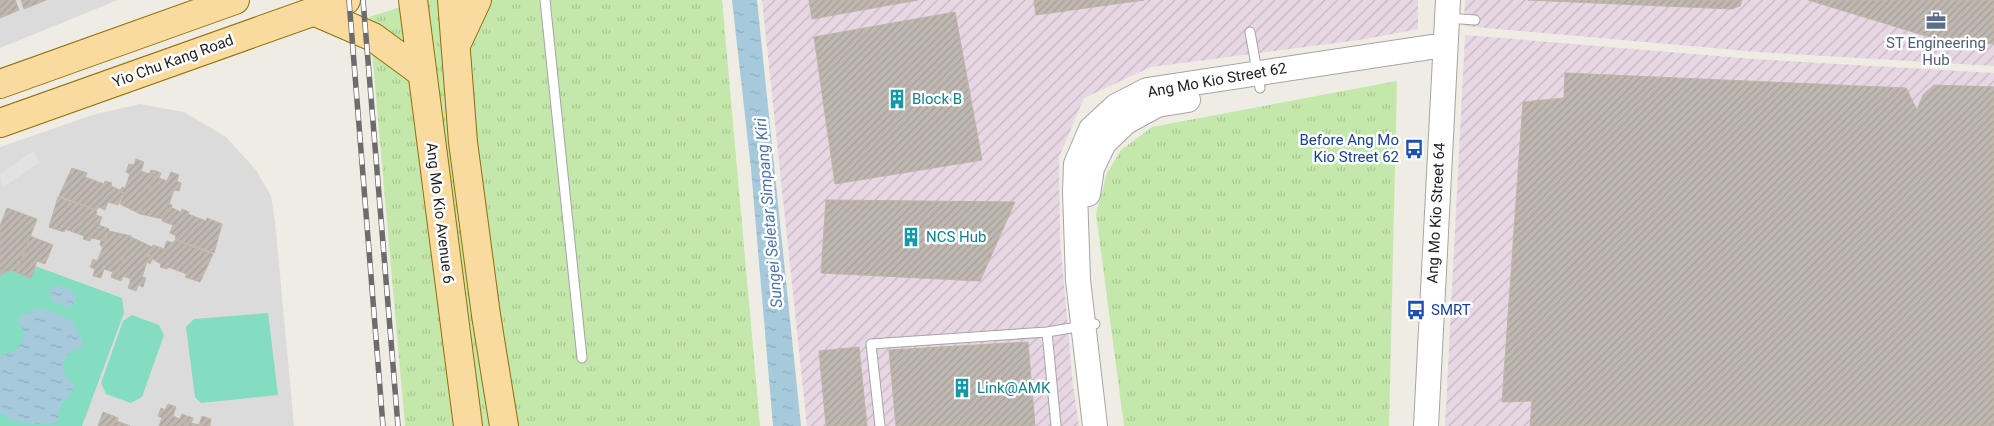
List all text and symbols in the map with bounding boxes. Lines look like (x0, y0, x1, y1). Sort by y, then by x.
office icon: ST Engineering Hub (1925, 10, 1947, 32)
street label: Yio Chu Kang Road (110, 31, 236, 91)
place label: ST Engineering Hub (1886, 34, 1986, 69)
street label: Ang Mo Kio Street 62 (1146, 59, 1288, 101)
building icon: Block B (886, 88, 908, 110)
place label: Block B (912, 90, 962, 108)
water label: Sungei Seletar Simpang Kiri (751, 117, 786, 309)
place label: Before Ang Mo Kio Street 62 (1299, 131, 1399, 166)
bus stop icon: Before Ang Mo Kio Street 62 (1403, 138, 1425, 160)
street label: Ang Mo Kio Avenue 6 (422, 141, 458, 285)
street label: Ang Mo Kio Street 64 (1423, 142, 1449, 284)
building icon: NCS Hub (900, 226, 922, 248)
place label: NCS Hub (926, 228, 986, 246)
bus stop icon: SMRT (1405, 299, 1427, 321)
place label: SMRT (1431, 301, 1471, 319)
building icon: Link@AMK (951, 377, 973, 399)
place label: Link@AMK (977, 379, 1051, 397)

